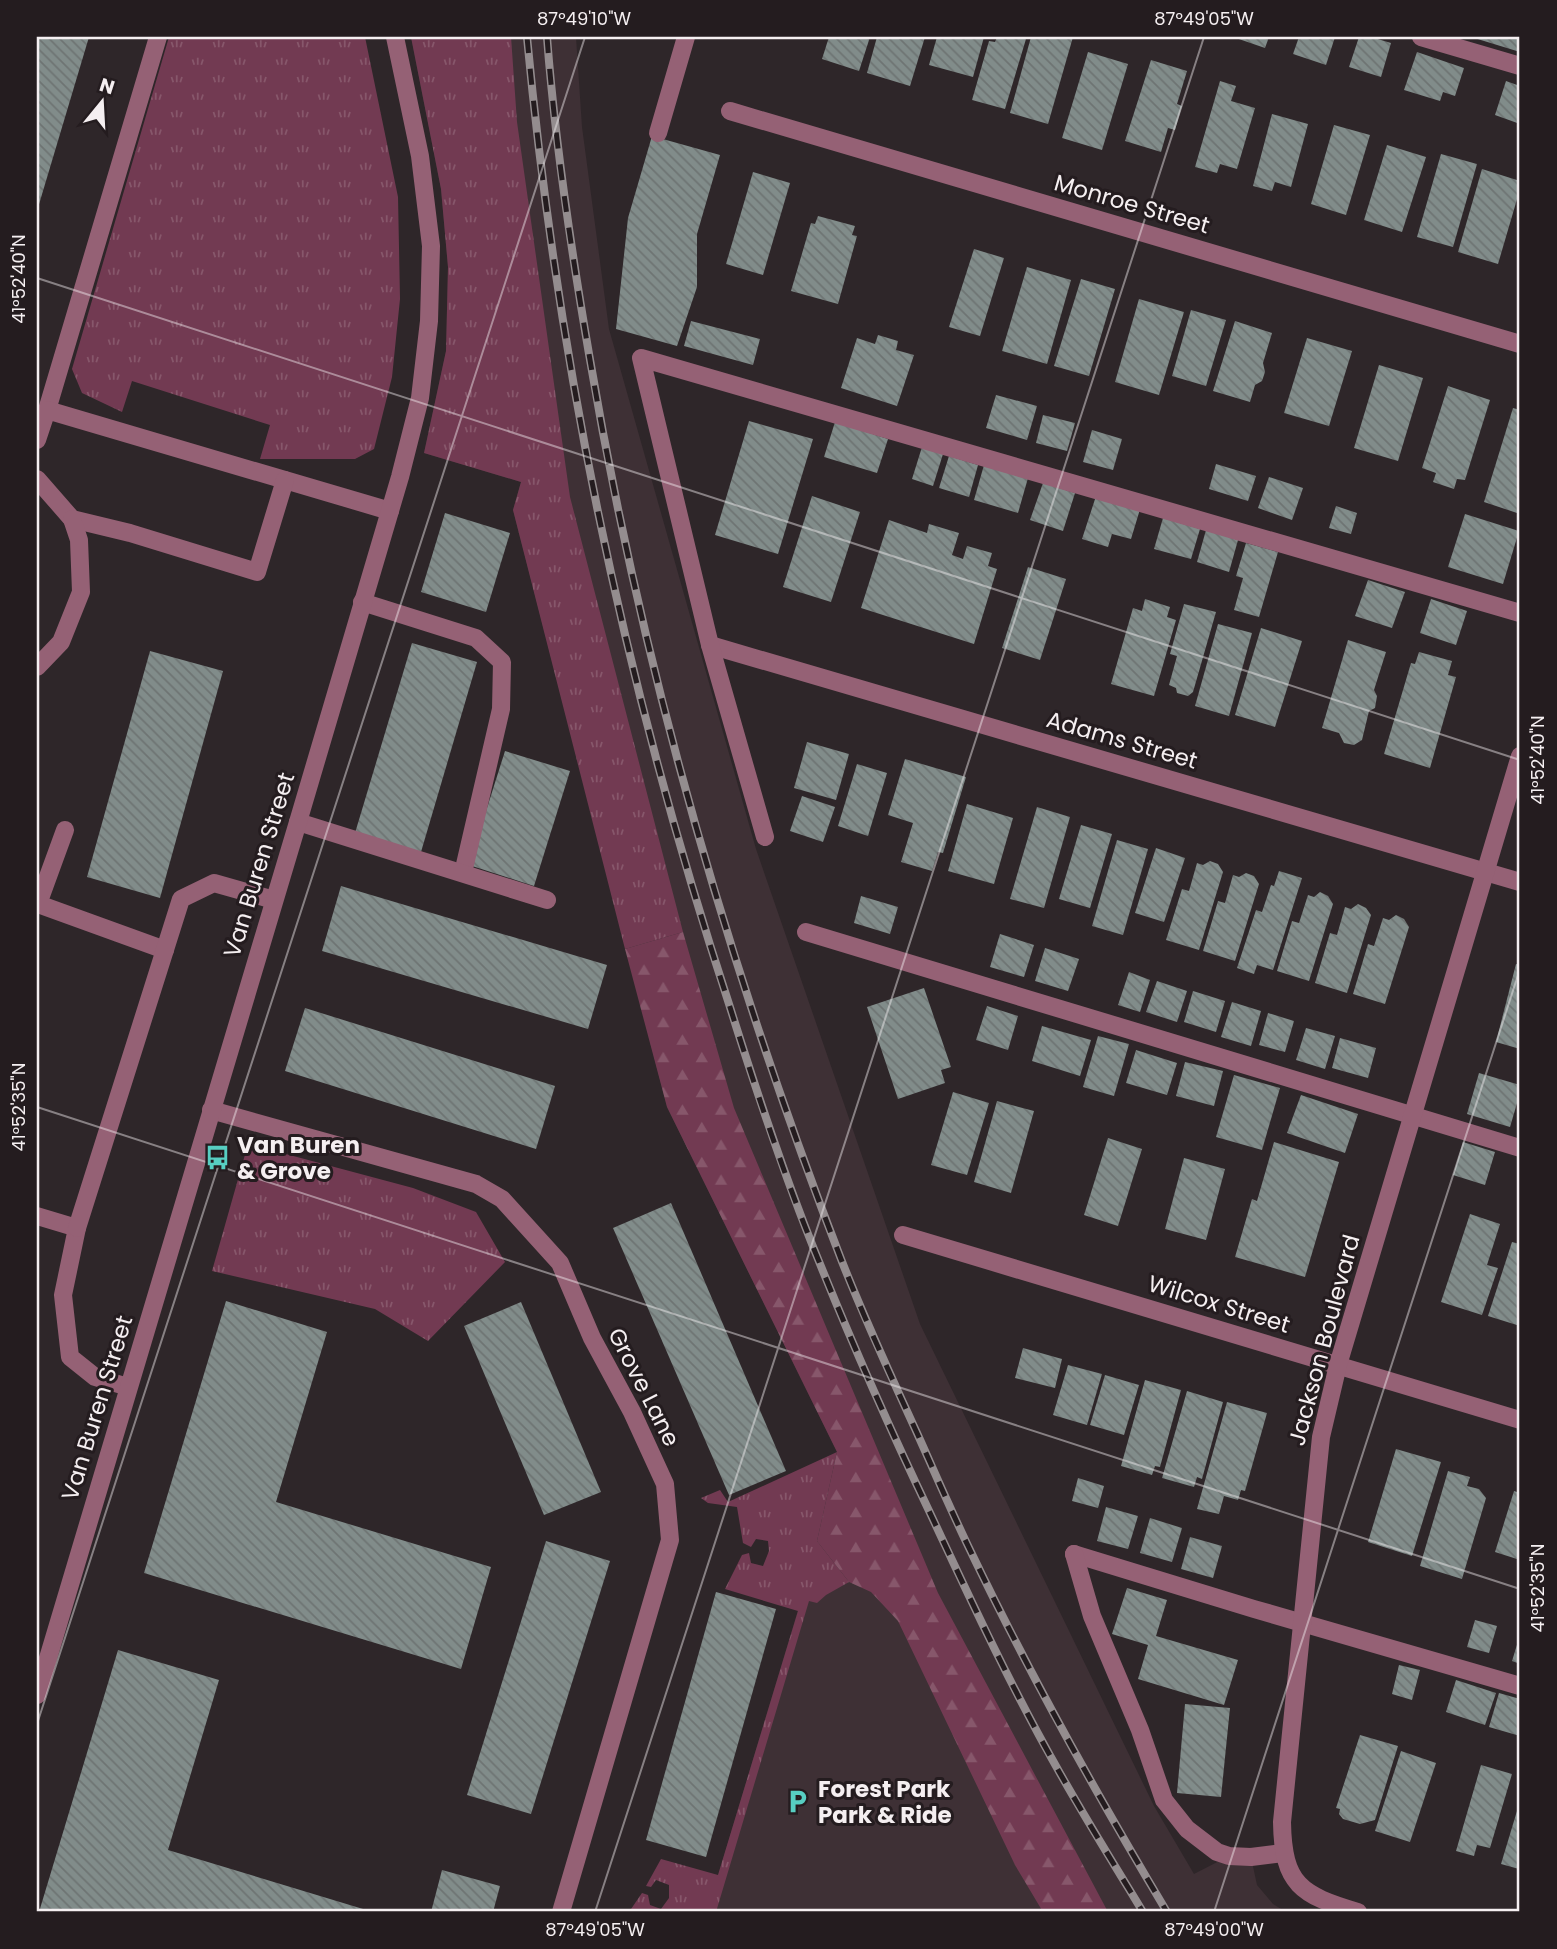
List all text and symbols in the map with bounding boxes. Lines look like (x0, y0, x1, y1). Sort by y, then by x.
text: 87°49'10"W (537, 6, 631, 31)
text: 87°49'05"W (1154, 6, 1254, 31)
north arrow (66, 66, 136, 136)
text: N (96, 71, 118, 101)
street label: Monroe Street (1051, 167, 1213, 241)
text: 41°52'40"N (6, 234, 31, 324)
street label: Adams Street (1043, 703, 1201, 777)
text: 41°52'40"N (1525, 715, 1550, 805)
street label: Van Buren Street (216, 769, 302, 961)
text: 41°52'35"N (6, 1063, 31, 1151)
place label: Van Buren & Grove (237, 1129, 360, 1187)
bus stop icon: Van Buren & Grove (203, 1144, 231, 1172)
street label: Jackson Boulevard (1280, 1231, 1368, 1449)
street label: Wilcox Street (1144, 1267, 1294, 1341)
street label: Van Buren Street (54, 1312, 140, 1504)
street label: Grove Lane (600, 1322, 688, 1452)
text: 41°52'35"N (1525, 1544, 1550, 1632)
place label: Forest Park Park & Ride (818, 1773, 952, 1831)
parking icon: Forest Park Park & Ride (784, 1788, 812, 1816)
text: 87°49'05"W (545, 1917, 645, 1942)
text: 87°49'00"W (1164, 1917, 1264, 1942)

